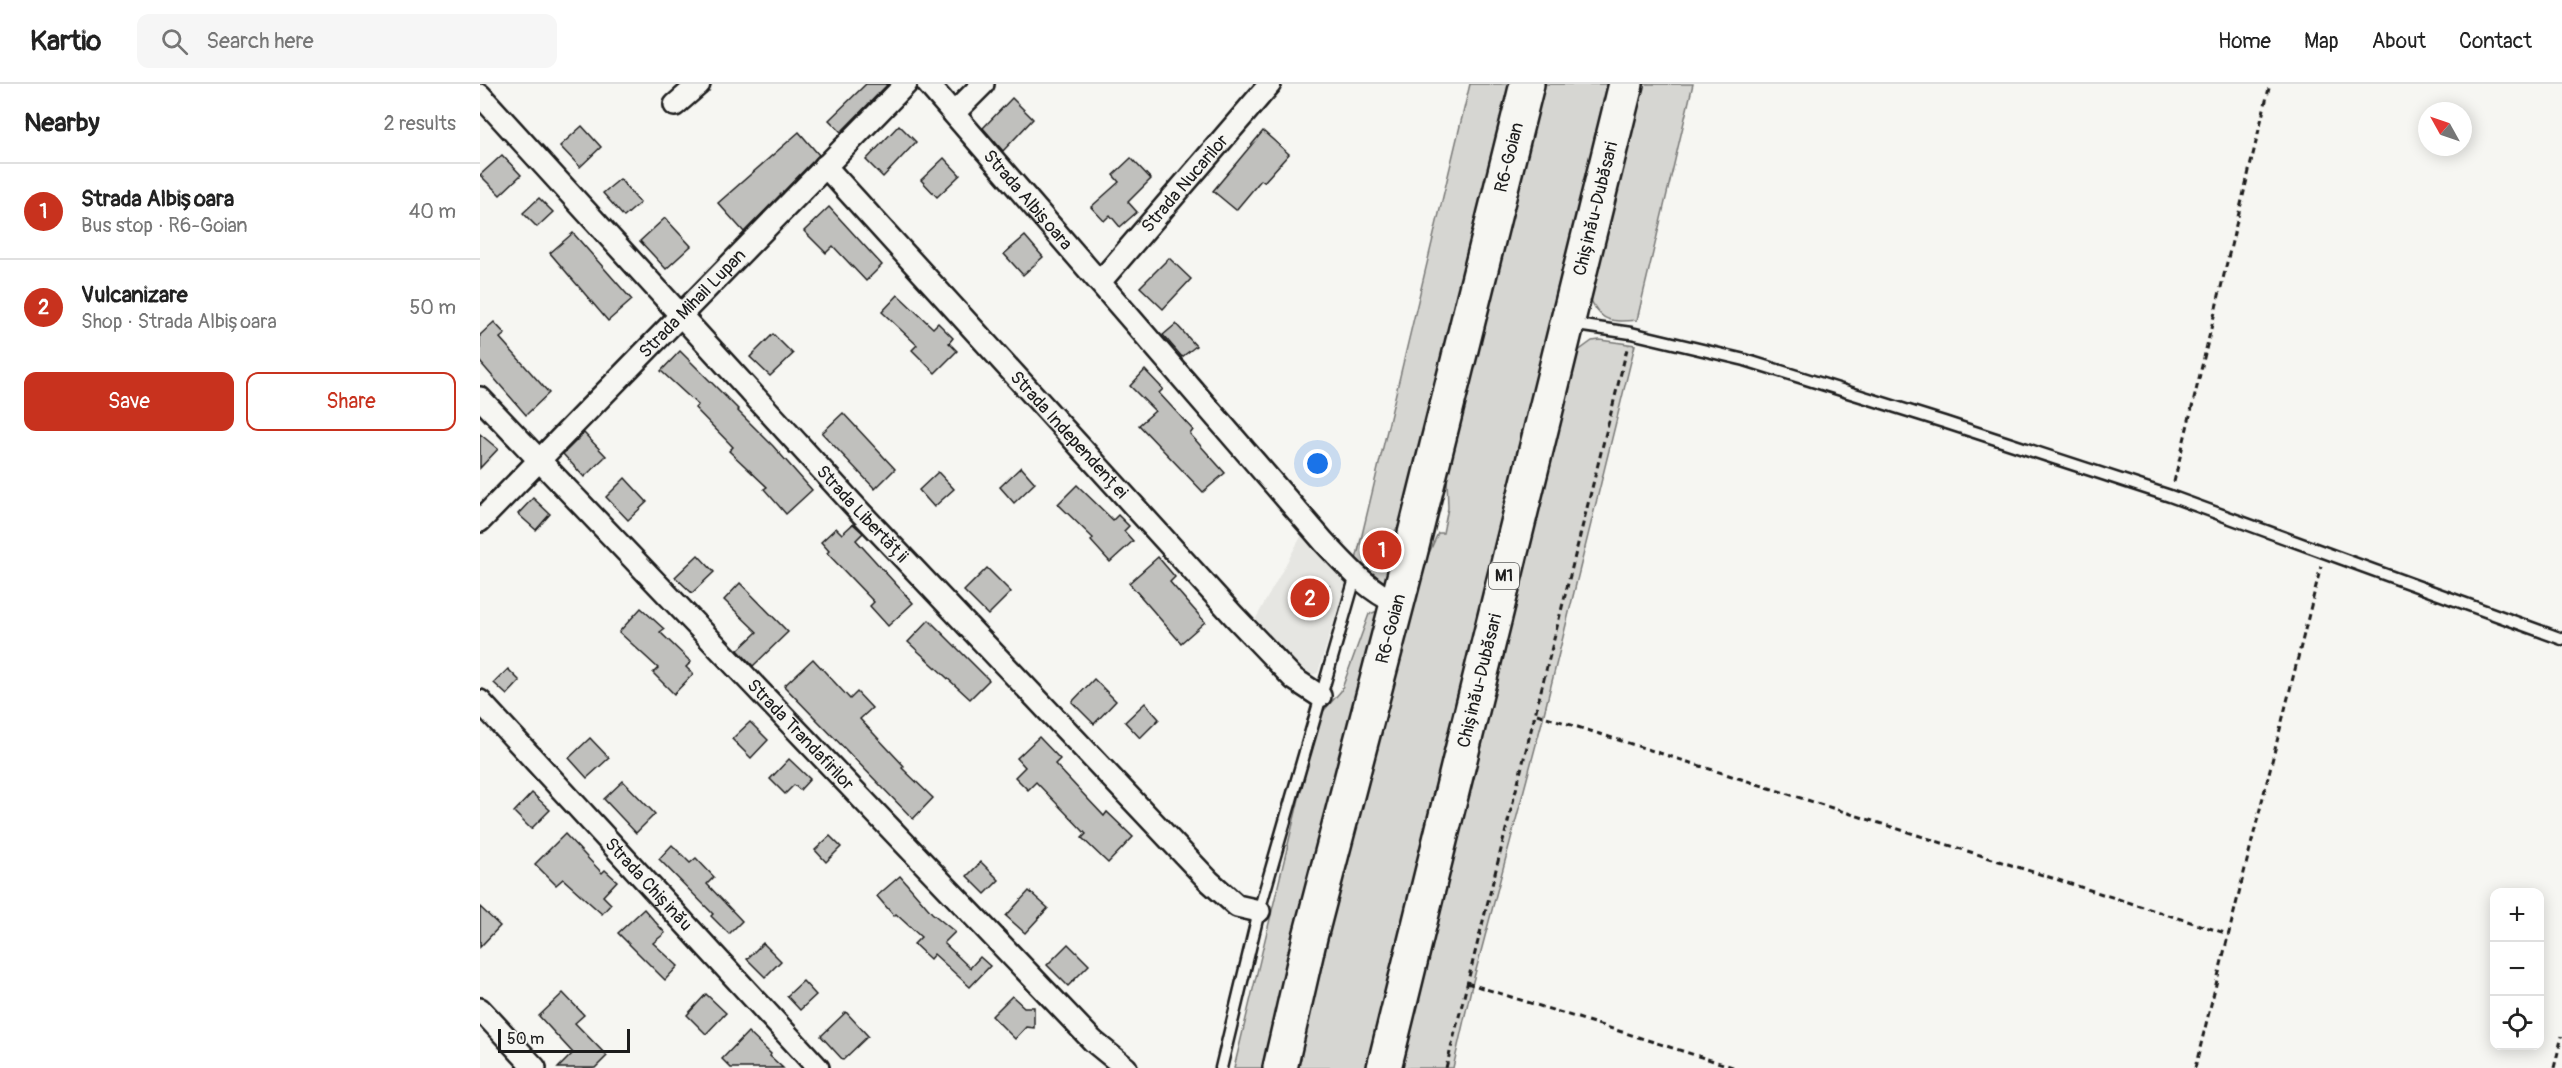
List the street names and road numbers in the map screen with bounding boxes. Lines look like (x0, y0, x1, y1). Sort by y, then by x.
street label: R6-Goian (1489, 120, 1529, 195)
street label: Strada Nucarilor (1136, 129, 1234, 237)
street label: Chișinău-Dubăsari (1568, 139, 1623, 278)
street label: Strada Albișoara (978, 145, 1078, 255)
street label: Strada Mihail Lupan (634, 244, 751, 363)
street label: Strada Independenței (1005, 366, 1133, 503)
street label: Strada Libertății (811, 460, 913, 567)
road number: M1 (1489, 563, 1519, 589)
street label: R6-Goian (1370, 591, 1411, 666)
street label: Chișinău-Dubăsari (1452, 611, 1507, 750)
street label: Strada Trandafirilor (742, 674, 860, 796)
street label: Strada Chișinău (600, 833, 697, 936)

